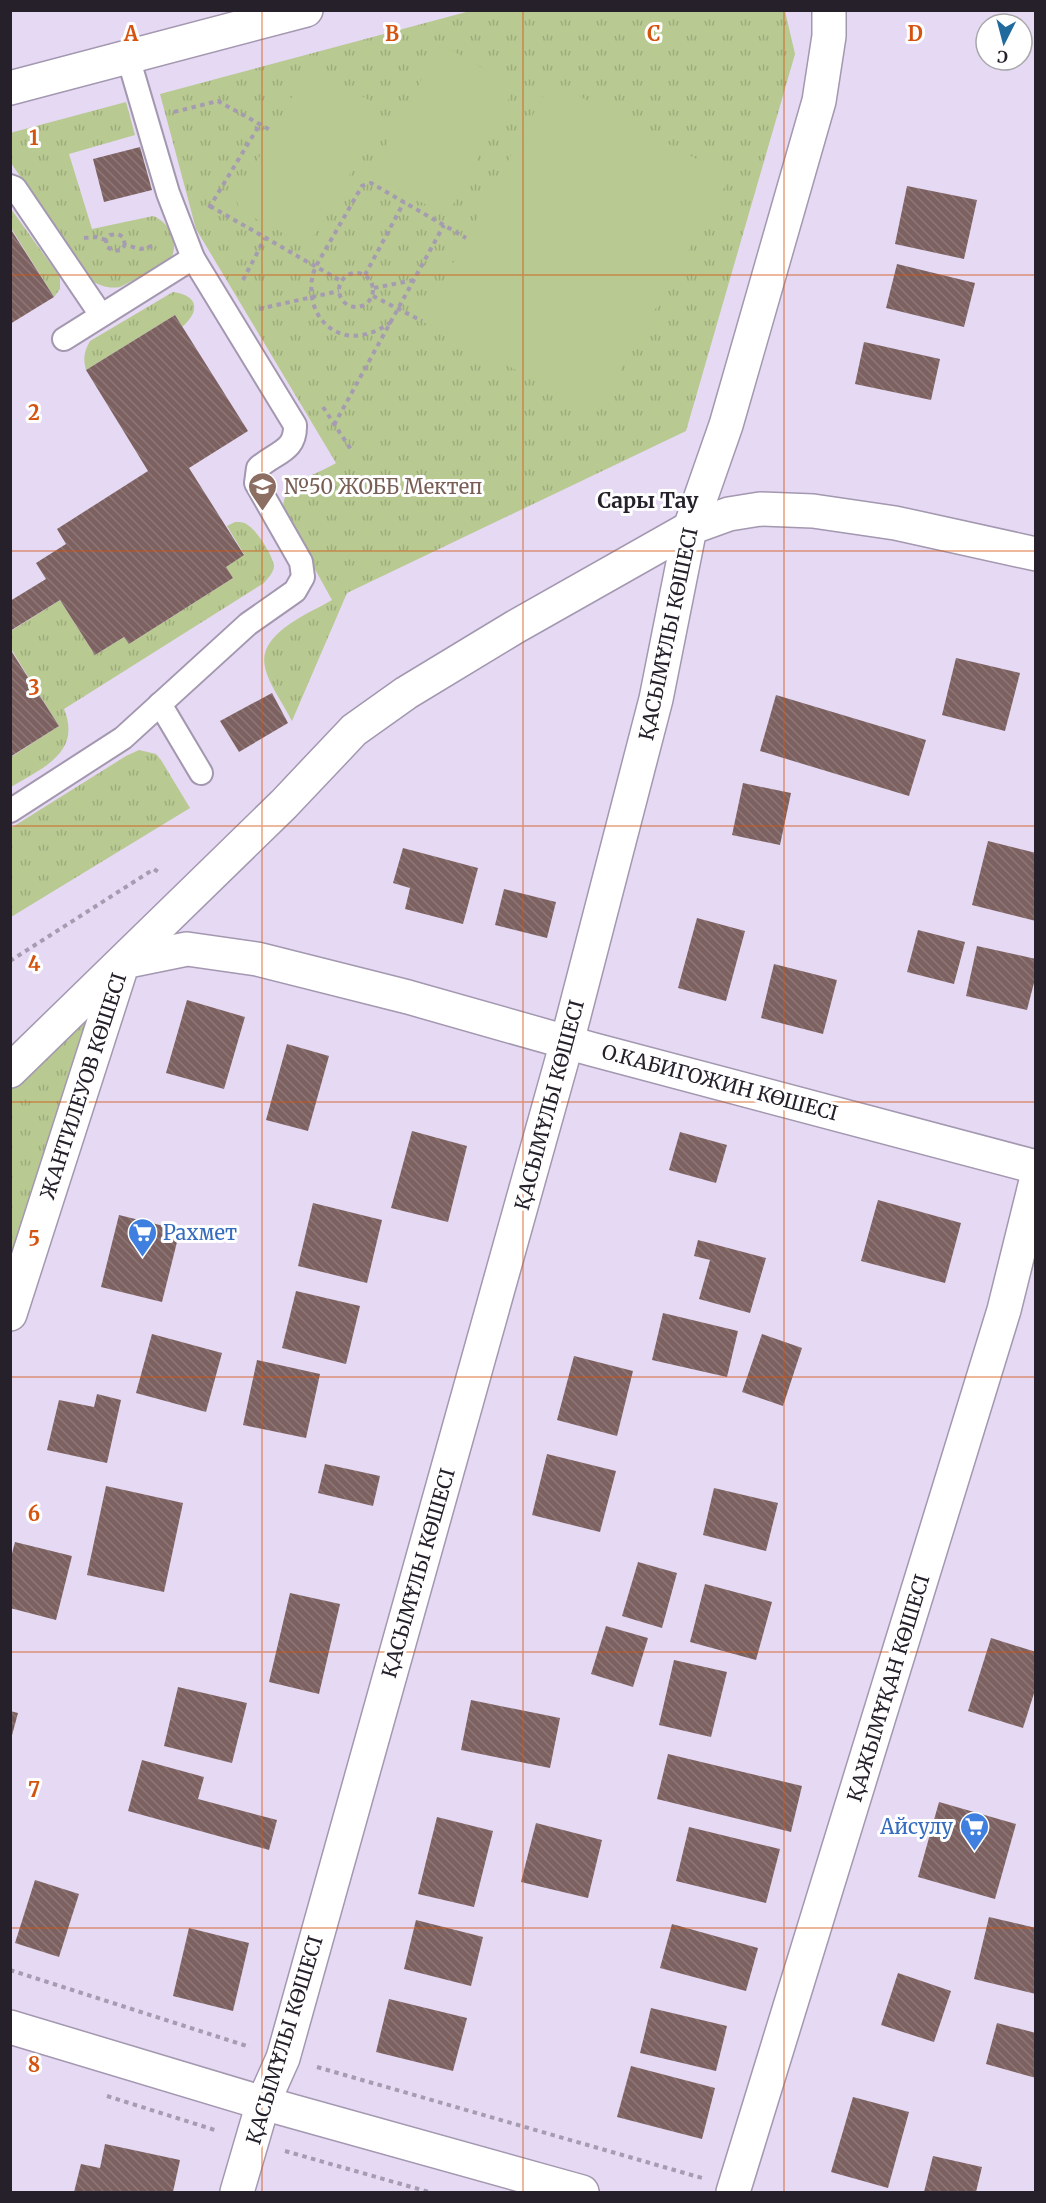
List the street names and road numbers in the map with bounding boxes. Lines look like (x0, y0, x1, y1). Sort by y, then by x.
street label: ҚАСЫМҰЛЫ КӨШЕСІ (633, 525, 703, 743)
street label: ЖАНТИЛЕУОВ КӨШЕСІ (35, 970, 131, 1202)
street label: ҚАСЫМҰЛЫ КӨШЕСІ (509, 997, 589, 1213)
street label: О.КАБИГОЖИН КӨШЕСІ (599, 1038, 841, 1126)
street label: ҚАСЫМҰЛЫ КӨШЕСІ (376, 1465, 460, 1681)
street label: ҚАЖЫМҰҚАН КӨШЕСІ (841, 1571, 935, 1805)
street label: ҚАСЫМҰЛЫ КӨШЕСІ (240, 1933, 328, 2147)

